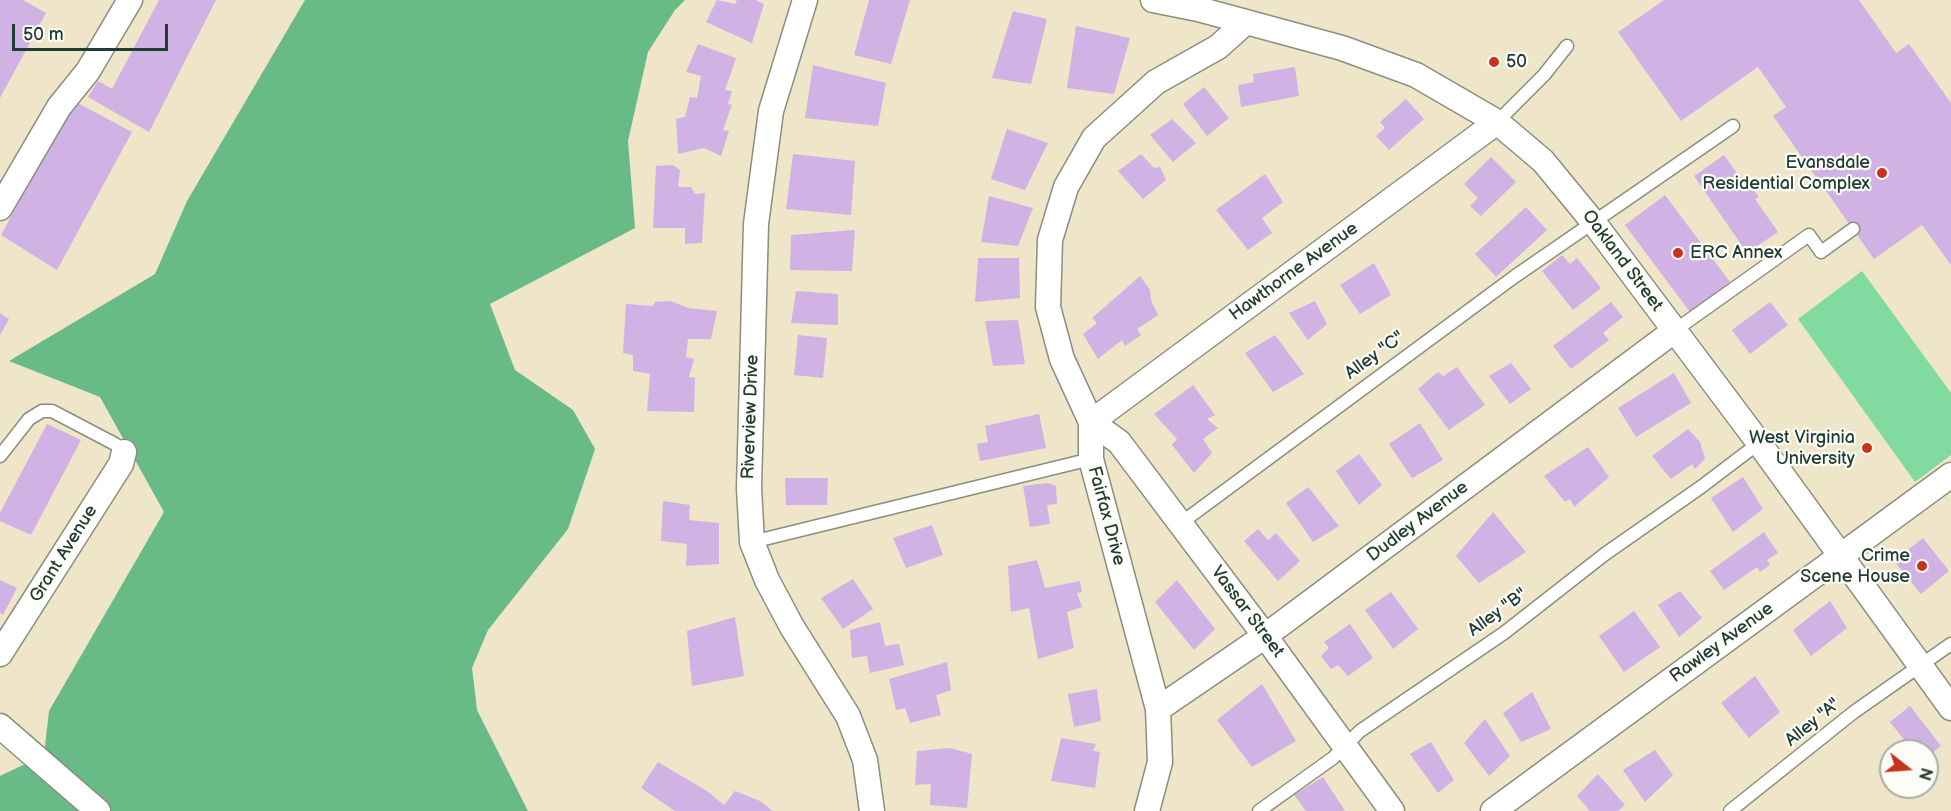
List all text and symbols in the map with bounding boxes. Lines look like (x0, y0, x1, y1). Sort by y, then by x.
scale bar (15, 12, 171, 50)
text: 50 m (23, 24, 64, 45)
place label: 50 (1506, 51, 1527, 73)
marker: 50 (1487, 55, 1501, 69)
place label: Evansdale Residential Complex (1702, 152, 1870, 195)
marker: Evansdale Residential Complex (1875, 166, 1889, 180)
street label: Oakland Street (1577, 206, 1667, 316)
street label: Hawthorne Avenue (1225, 218, 1363, 326)
place label: ERC Annex (1690, 242, 1782, 264)
marker: ERC Annex (1671, 246, 1685, 260)
street label: Alley "C" (1341, 327, 1409, 385)
street label: Riverview Drive (738, 354, 764, 480)
place label: West Virginia University (1749, 427, 1855, 470)
marker: West Virginia University (1860, 441, 1874, 455)
street label: Fairfax Drive (1082, 464, 1130, 568)
street label: Dudley Avenue (1363, 477, 1473, 567)
street label: Grant Avenue (25, 501, 103, 607)
place label: Crime Scene House (1800, 545, 1910, 588)
marker: Crime Scene House (1915, 559, 1929, 573)
street label: Vassar Street (1206, 562, 1288, 662)
street label: Alley "B" (1464, 584, 1532, 642)
street label: Rawley Avenue (1666, 598, 1778, 688)
street label: Alley "A" (1781, 694, 1845, 752)
north arrow (1879, 739, 1939, 799)
text: N (1914, 765, 1936, 782)

